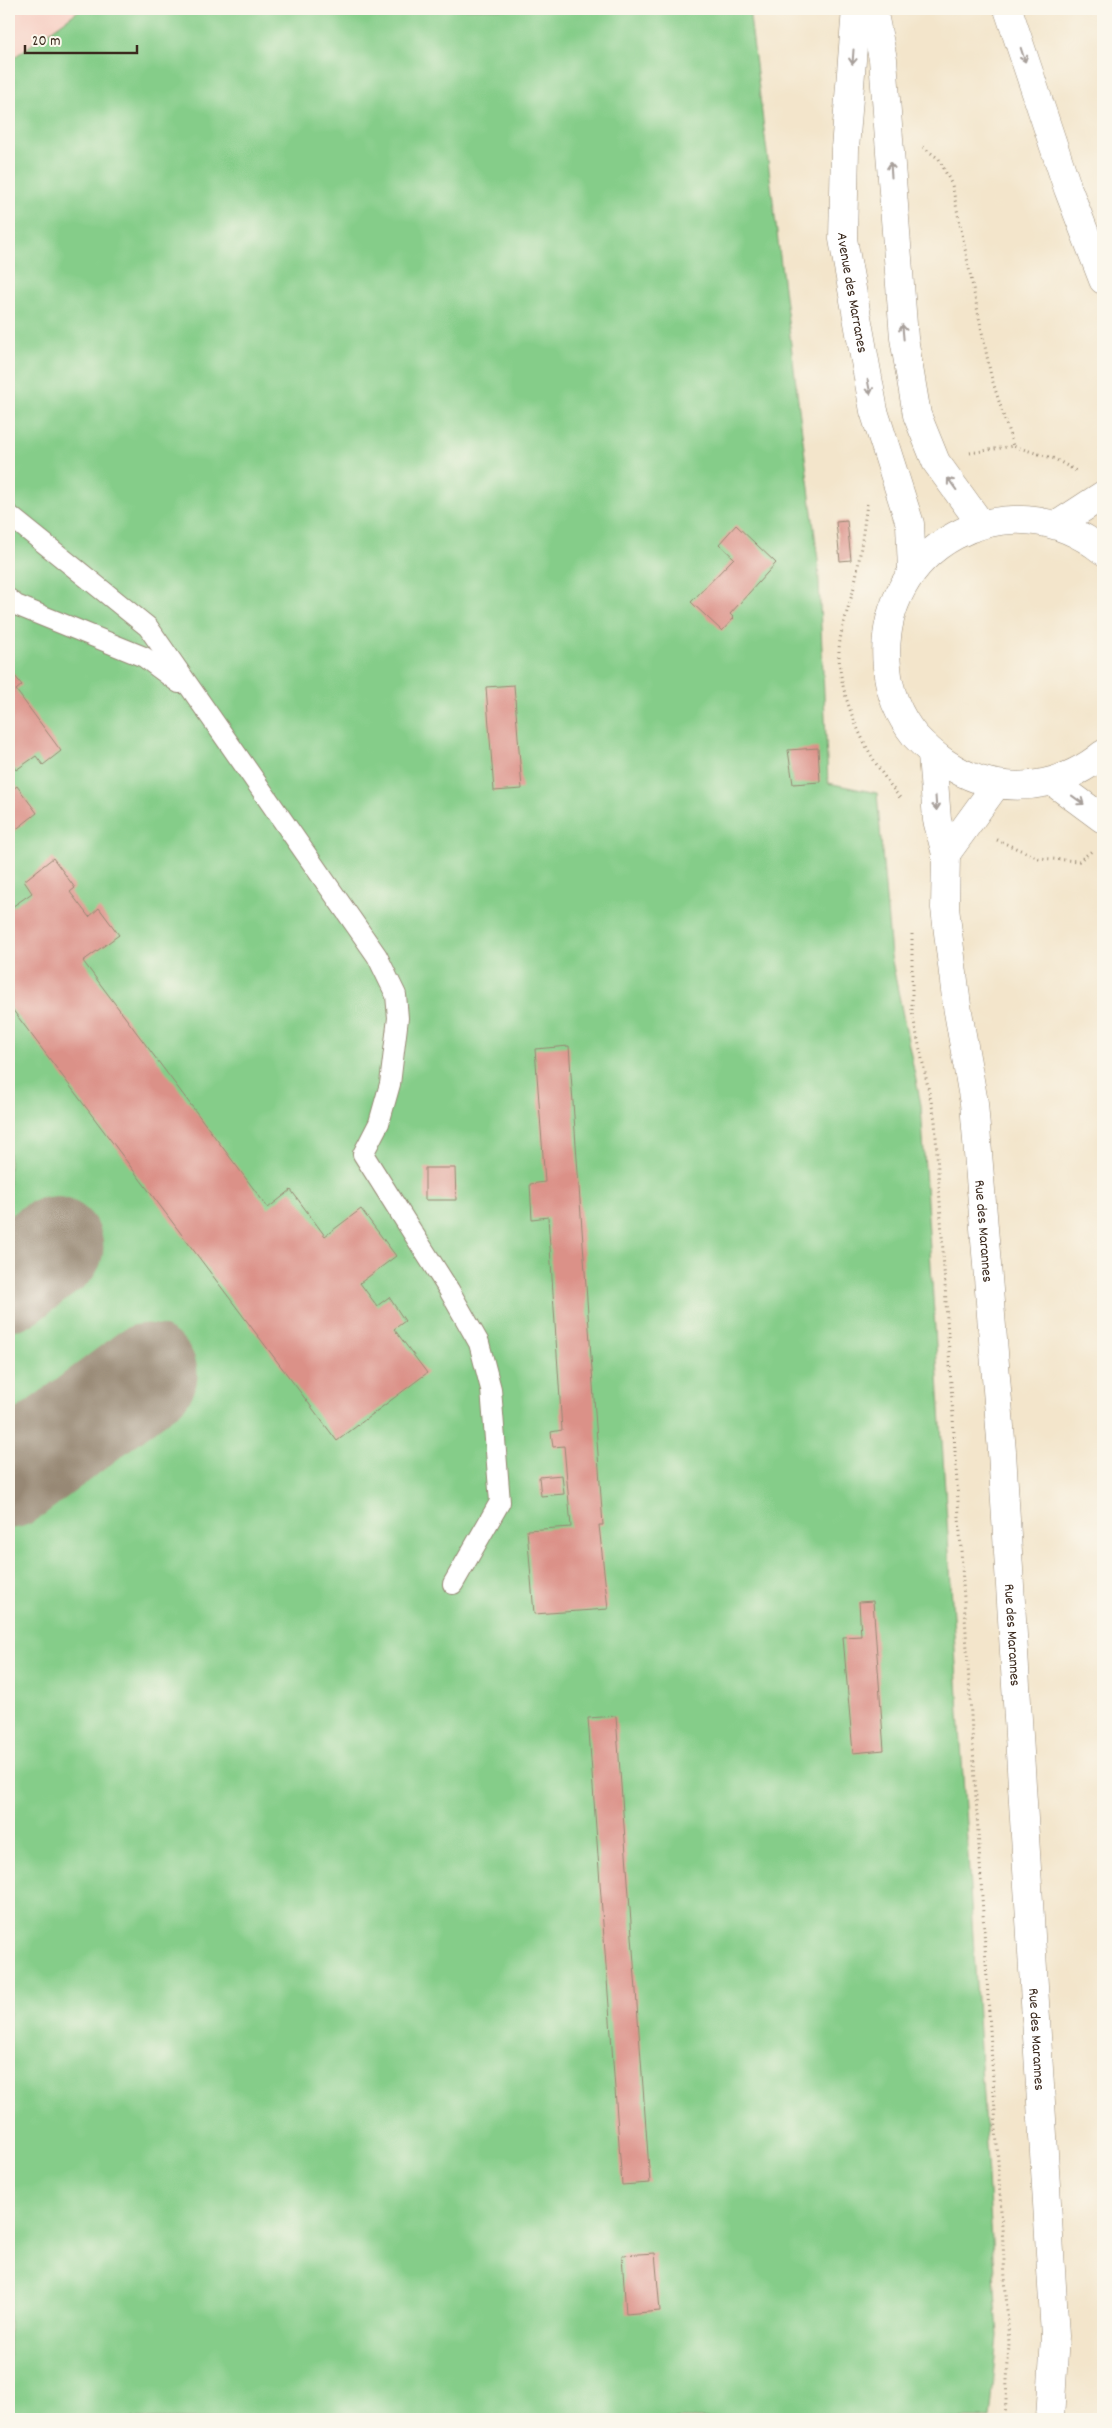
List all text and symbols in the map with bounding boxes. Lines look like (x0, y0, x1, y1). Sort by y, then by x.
scale bar (25, 22, 138, 54)
text: 20 m (32, 31, 60, 53)
one-way arrow (1019, 47, 1028, 62)
one-way arrow (848, 49, 857, 65)
one-way arrow (887, 162, 896, 178)
street label: Avenue des Marranes (830, 232, 872, 355)
one-way arrow (899, 324, 908, 340)
one-way arrow (865, 379, 874, 395)
one-way arrow (947, 477, 957, 491)
one-way arrow (931, 795, 940, 811)
one-way arrow (1071, 795, 1084, 806)
street label: Rue des Marannes (967, 1179, 997, 1283)
street label: Rue des Marannes (997, 1583, 1025, 1687)
street label: Rue des Marannes (1021, 1988, 1049, 2091)

